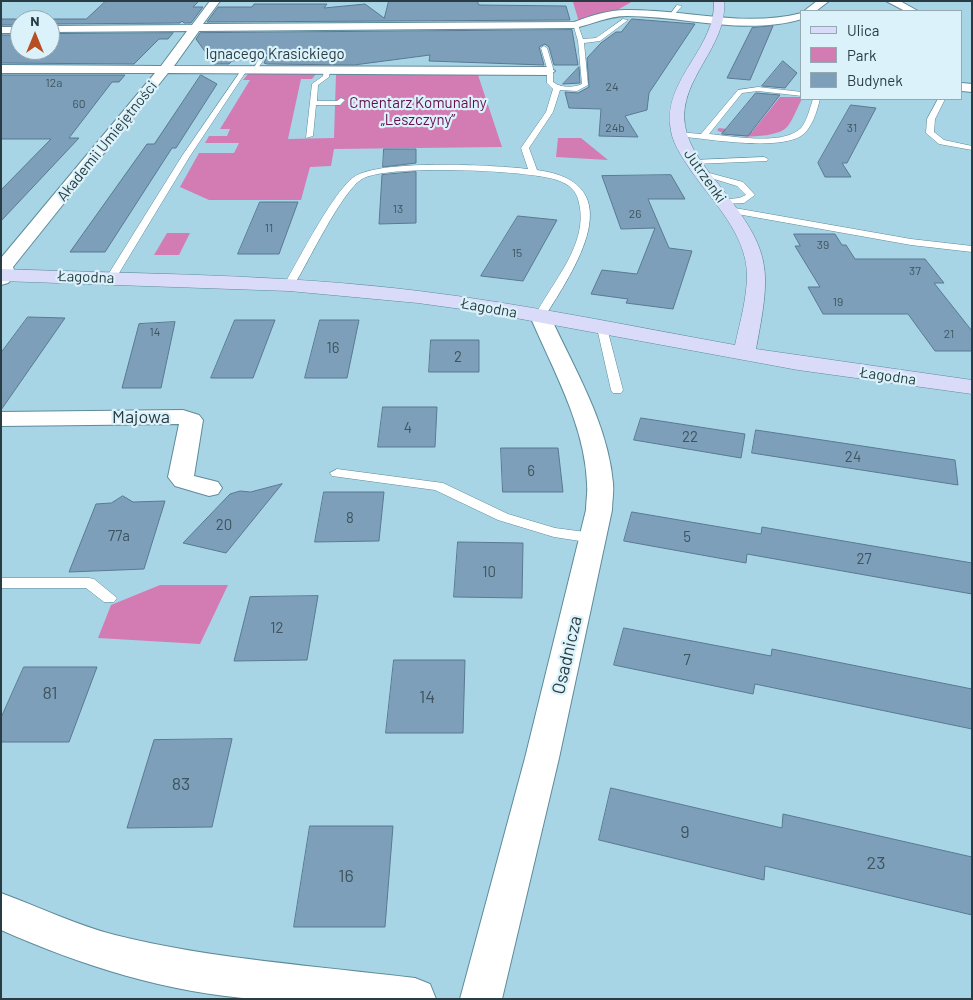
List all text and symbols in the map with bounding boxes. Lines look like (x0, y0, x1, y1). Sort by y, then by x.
north arrow (10, 10, 60, 60)
legend (800, 10, 963, 100)
text: N (30, 12, 40, 29)
text: Ulica (847, 21, 879, 39)
street label: Ignacego Krasickiego (205, 45, 345, 63)
text: Park (847, 46, 876, 64)
text: Budynek (847, 71, 903, 89)
house number: 12a (46, 76, 62, 90)
street label: Akademii Umiejętności (53, 77, 161, 205)
house number: 24 (605, 80, 619, 94)
park label: Cmentarz Komunalny „Leszczyny” (349, 94, 487, 129)
house number: 60 (73, 97, 85, 111)
house number: 24b (605, 121, 625, 135)
house number: 31 (847, 121, 857, 135)
street label: Jutrzenki (680, 146, 730, 206)
house number: 13 (393, 202, 403, 216)
house number: 26 (629, 207, 641, 221)
house number: 11 (265, 221, 273, 235)
house number: 39 (817, 238, 829, 252)
house number: 15 (512, 246, 522, 260)
house number: 37 (909, 264, 921, 278)
street label: Łagodna (57, 267, 115, 287)
street label: Łagodna (459, 294, 519, 322)
house number: 19 (833, 295, 843, 309)
house number: 14 (150, 325, 160, 339)
house number: 21 (944, 327, 954, 341)
house number: 16 (327, 339, 339, 357)
house number: 2 (454, 348, 462, 366)
street label: Łagodna (859, 363, 917, 389)
street label: Majowa (112, 406, 170, 428)
house number: 4 (404, 419, 412, 437)
house number: 22 (682, 428, 698, 446)
house number: 24 (845, 448, 861, 466)
house number: 6 (527, 462, 535, 480)
house number: 8 (346, 509, 354, 527)
house number: 20 (216, 516, 232, 534)
house number: 77a (108, 527, 130, 545)
house number: 5 (683, 528, 691, 546)
house number: 27 (856, 550, 872, 568)
house number: 10 (482, 563, 496, 581)
street label: Osadnicza (548, 614, 586, 696)
house number: 12 (270, 619, 284, 637)
house number: 7 (683, 651, 691, 669)
house number: 81 (42, 682, 58, 704)
house number: 14 (419, 686, 435, 708)
house number: 83 (172, 773, 190, 795)
house number: 9 (680, 821, 690, 843)
house number: 23 (867, 852, 885, 874)
house number: 16 (338, 865, 354, 887)

